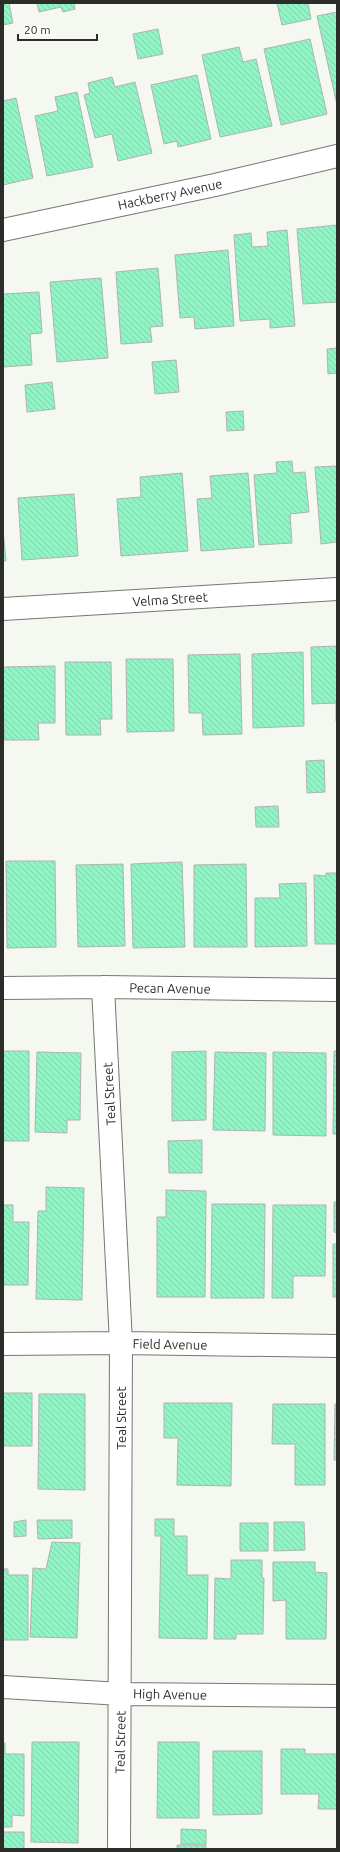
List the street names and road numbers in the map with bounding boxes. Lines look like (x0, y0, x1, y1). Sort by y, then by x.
street label: Hackberry Avenue (117, 176, 223, 212)
street label: Velma Street (132, 589, 208, 609)
street label: Pecan Avenue (129, 980, 211, 996)
street label: Teal Street (100, 1062, 118, 1126)
street label: Field Avenue (132, 1336, 208, 1352)
street label: Teal Street (114, 1386, 128, 1450)
street label: High Avenue (133, 1686, 207, 1702)
street label: Teal Street (112, 1710, 128, 1774)

